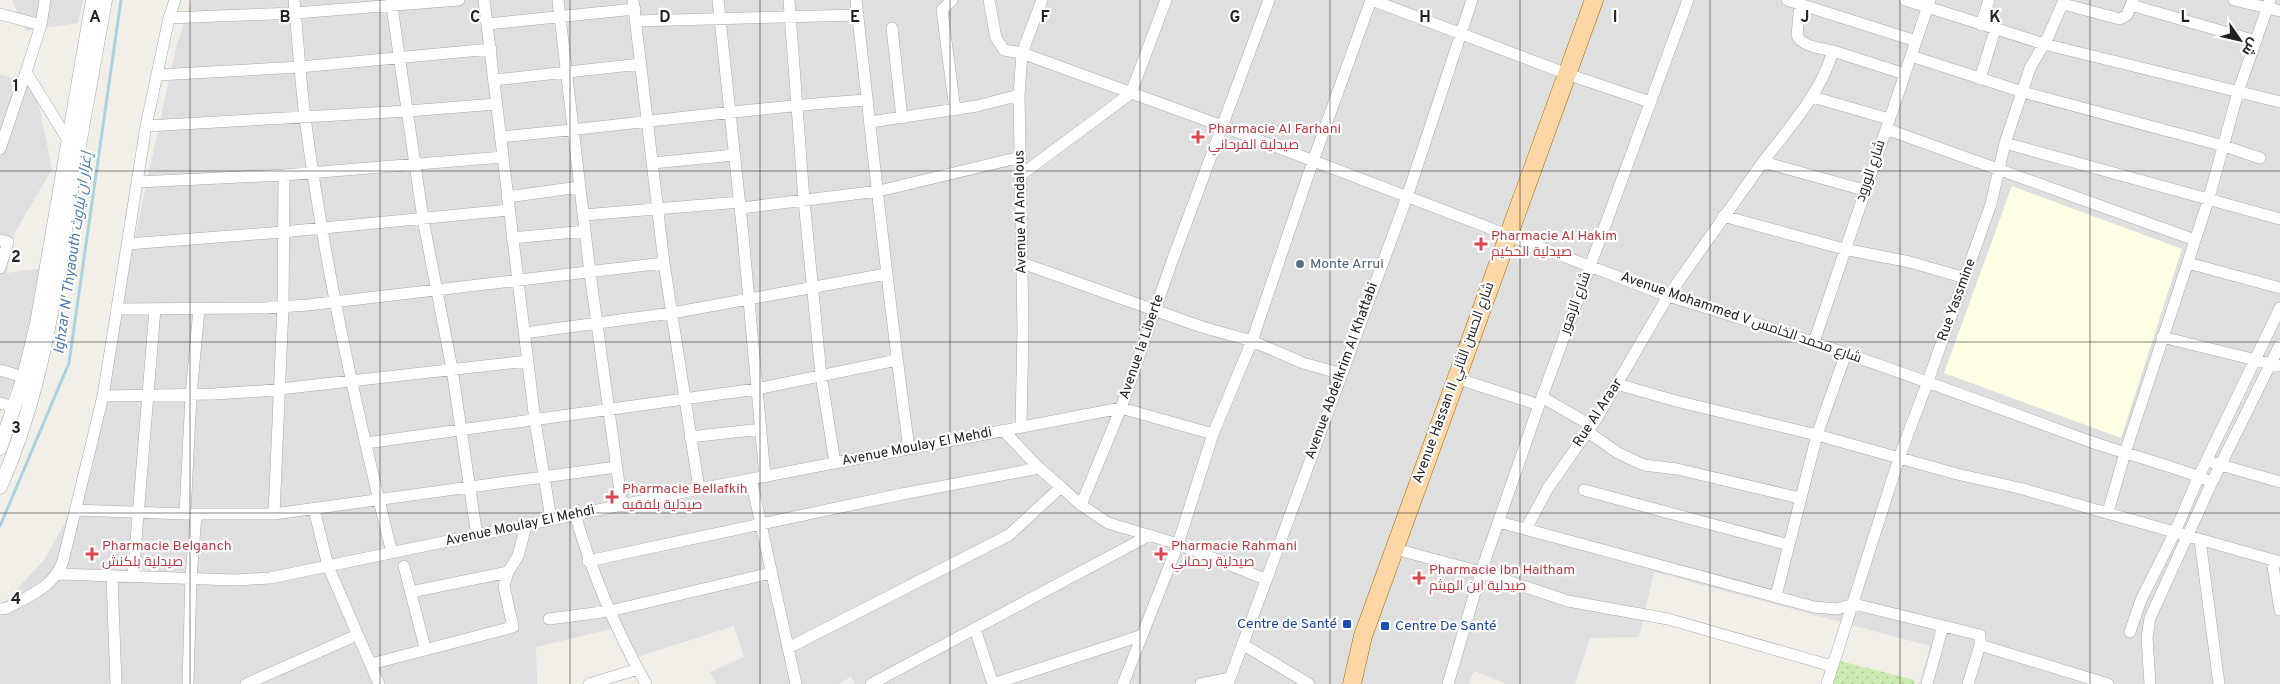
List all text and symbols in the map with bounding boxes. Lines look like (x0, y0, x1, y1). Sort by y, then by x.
text: A (89, 8, 101, 28)
text: B (279, 8, 291, 28)
text: C (470, 8, 480, 28)
text: D (659, 8, 671, 28)
text: E (850, 8, 860, 28)
text: F (1040, 8, 1050, 28)
text: G (1230, 8, 1240, 28)
text: H (1419, 8, 1431, 28)
text: I (1613, 8, 1617, 28)
text: J (1801, 8, 1809, 28)
text: K (1989, 8, 2001, 28)
text: L (2180, 8, 2190, 28)
north arrow (2215, 15, 2265, 65)
text: ش (2237, 34, 2262, 59)
text: 1 (13, 77, 19, 97)
place label: Pharmacie Al Farhani صيدلية الفرحاني (1208, 121, 1341, 156)
marker: Pharmacie Al Farhani صيدلية الفرحاني (1192, 131, 1204, 143)
street label: شارع الورود (1853, 138, 1889, 204)
water label: Ighzar N' Thyaouth إغزار ان ثياوث (50, 149, 98, 355)
street label: Avenue Al Andalous (1011, 150, 1031, 274)
place label: Pharmacie Al Hakim صيدلية الحكيم (1491, 228, 1617, 261)
marker: Pharmacie Al Hakim صيدلية الحكيم (1475, 238, 1487, 250)
text: 2 (11, 248, 21, 268)
place label: Monte Arrui (1310, 256, 1384, 273)
street label: Rue Yassmine (1934, 256, 1980, 344)
marker: Monte Arrui (1294, 258, 1306, 270)
street label: شارع الزهور (1557, 269, 1595, 337)
street label: Avenue Mohammed V شارع محمد الخامس (1618, 269, 1864, 367)
street label: Avenue Abdelkrim Al Khattabi (1302, 280, 1382, 462)
street label: Avenue Hassan II شارع الحسن الثاني (1410, 280, 1500, 487)
street label: Avenue la Liberte (1116, 292, 1168, 402)
street label: Rue Al Araar (1570, 375, 1627, 450)
text: 3 (11, 419, 21, 439)
street label: Avenue Moulay El Mehdi (841, 424, 993, 470)
place label: Pharmacie Bellafkih صيدلية بلفقيه (622, 481, 748, 514)
marker: Pharmacie Bellafkih صيدلية بلفقيه (606, 491, 618, 503)
street label: Avenue Moulay El Mehdi (444, 502, 596, 550)
place label: Pharmacie Belganch صيدلية بلكنش (102, 538, 232, 571)
place label: Pharmacie Rahmani صيدلية رحماني (1171, 538, 1297, 573)
marker: Pharmacie Belganch صيدلية بلكنش (86, 548, 98, 560)
marker: Pharmacie Rahmani صيدلية رحماني (1155, 548, 1167, 560)
place label: Pharmacie Ibn Haitham صيدلية ابن الهيثم (1429, 562, 1575, 595)
marker: Pharmacie Ibn Haitham صيدلية ابن الهيثم (1413, 572, 1425, 584)
text: 4 (11, 590, 21, 610)
place label: Centre de Santé (1237, 616, 1337, 633)
marker: Centre de Santé (1341, 618, 1353, 630)
place label: Centre De Santé (1395, 618, 1497, 635)
marker: Centre De Santé (1379, 620, 1391, 632)

